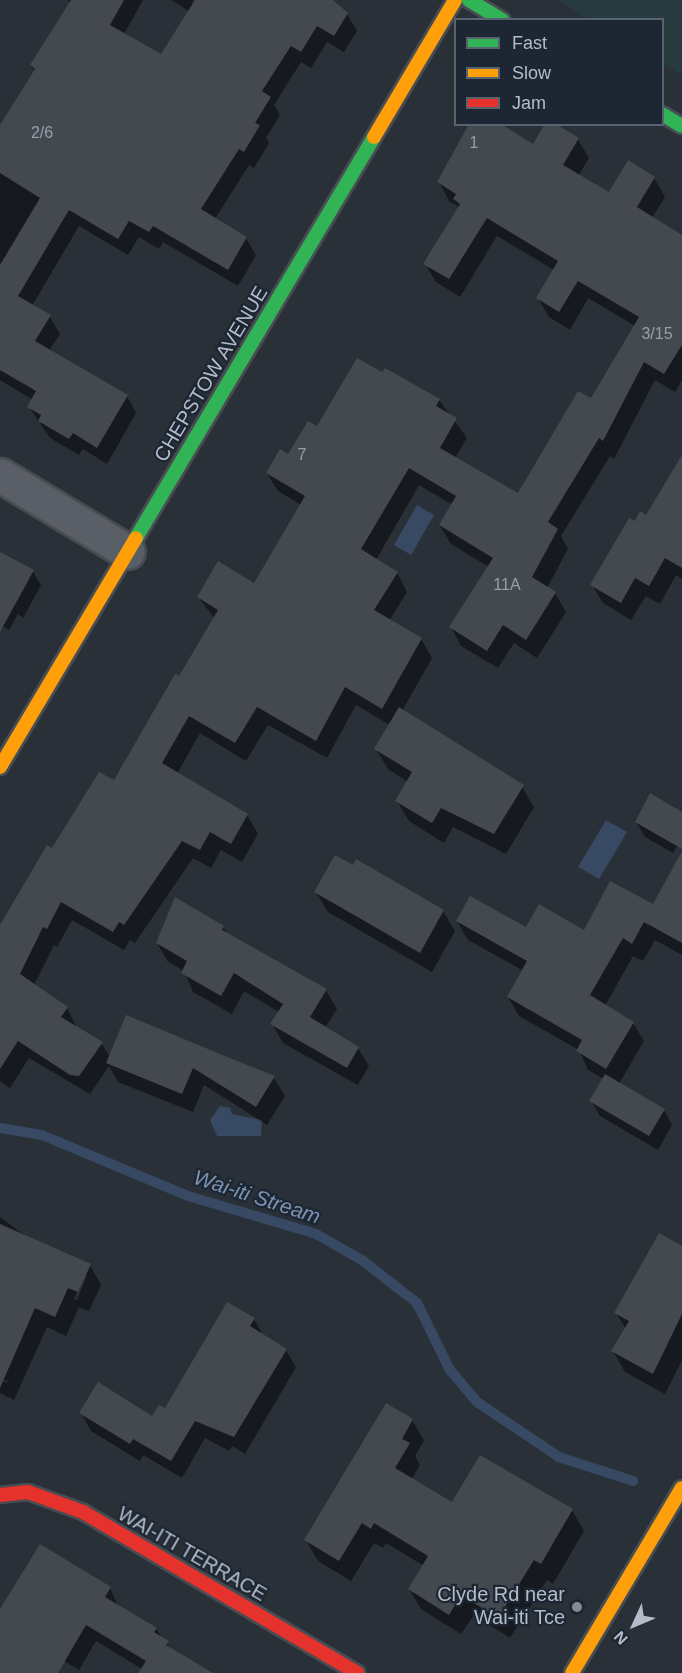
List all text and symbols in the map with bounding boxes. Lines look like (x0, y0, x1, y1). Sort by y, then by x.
legend (454, 18, 664, 126)
text: Fast (512, 33, 547, 53)
text: Slow (512, 63, 551, 83)
text: Jam (512, 93, 546, 113)
house number: 2/6 (31, 123, 53, 143)
house number: 1 (470, 133, 478, 153)
street label: CHEPSTOW AVENUE (149, 281, 273, 467)
house number: 3/15 (641, 324, 673, 344)
house number: 7 (298, 445, 306, 465)
house number: 11A (493, 575, 521, 595)
water label: Wai-iti Stream (191, 1165, 323, 1229)
street label: WAI-ITI TERRACE (113, 1502, 271, 1606)
place label: Clyde Rd near Wai-iti Tce (437, 1583, 565, 1630)
north arrow (604, 1595, 664, 1655)
marker: Clyde Rd near Wai-iti Tce (570, 1600, 584, 1614)
text: N (611, 1628, 631, 1648)

